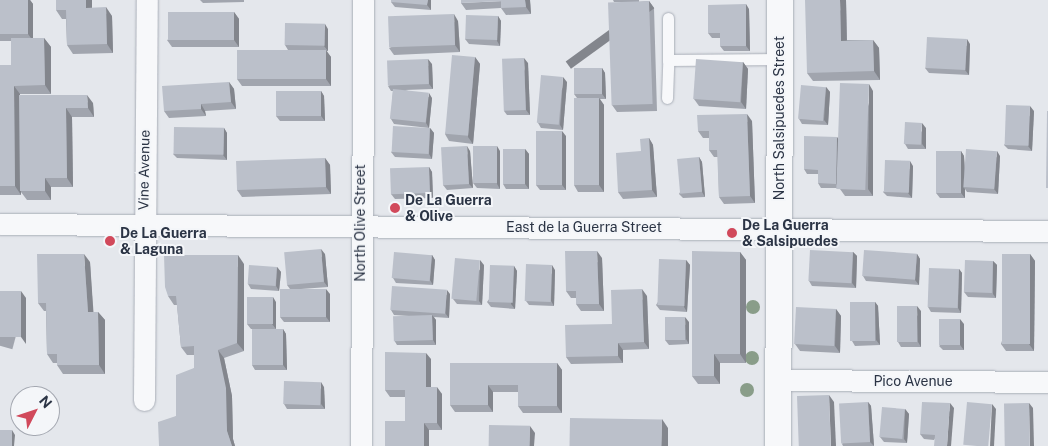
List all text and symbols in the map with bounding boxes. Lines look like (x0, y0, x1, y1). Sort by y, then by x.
street label: North Salsipuedes Street (771, 36, 787, 200)
street label: Vine Avenue (135, 130, 153, 210)
street label: North Olive Street (352, 164, 368, 282)
place label: De La Guerra & Olive (405, 192, 492, 224)
marker: De La Guerra & Olive (389, 202, 401, 214)
place label: De La Guerra & Salsipuedes (742, 217, 838, 250)
street label: East de la Guerra Street (506, 219, 662, 235)
place label: De La Guerra & Laguna (120, 225, 207, 258)
marker: De La Guerra & Salsipuedes (726, 227, 738, 239)
marker: De La Guerra & Laguna (104, 235, 116, 247)
street label: Pico Avenue (873, 373, 953, 389)
north arrow (10, 386, 60, 436)
text: N (36, 392, 55, 411)

